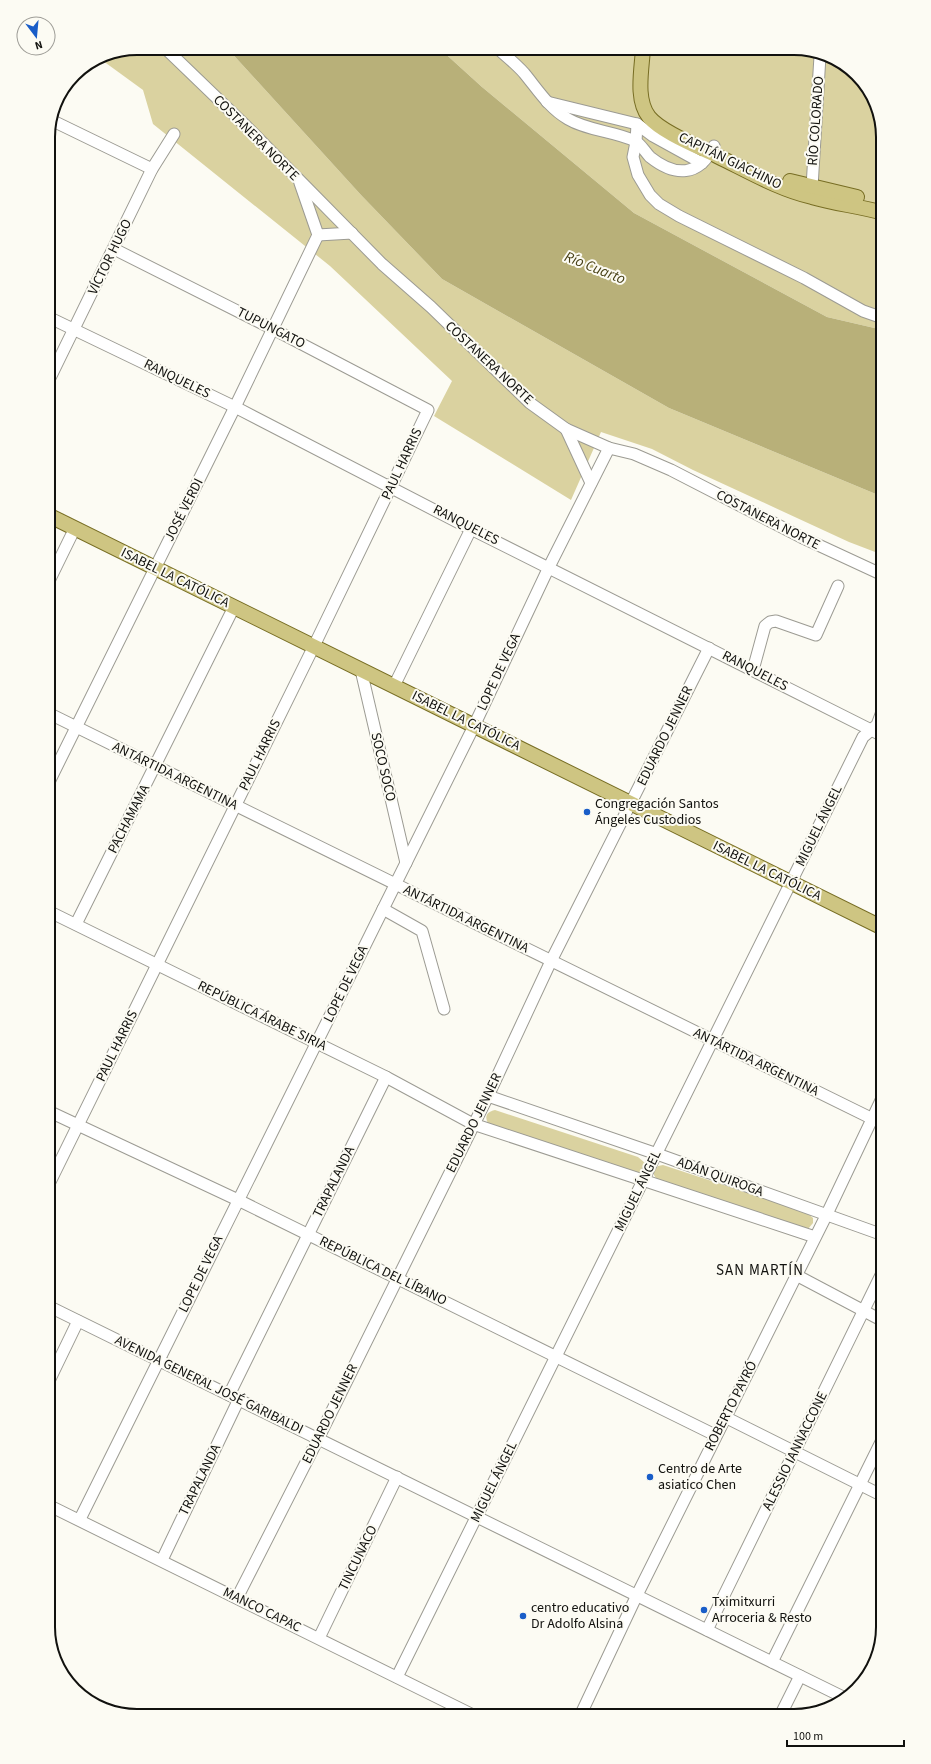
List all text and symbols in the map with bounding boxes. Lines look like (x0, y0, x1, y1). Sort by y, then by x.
north arrow (16, 16, 56, 56)
text: N (33, 37, 44, 53)
street label: RÍO COLORADO (803, 76, 829, 166)
street label: COSTANERA NORTE (208, 90, 304, 186)
street label: CAPITÁN GIACHINO (675, 127, 785, 195)
street label: VÍCTOR HUGO (83, 216, 137, 298)
water label: Río Cuarto (561, 246, 629, 290)
street label: TUPUNGATO (233, 302, 309, 354)
street label: COSTANERA NORTE (440, 317, 538, 409)
street label: RANQUELES (140, 354, 214, 404)
street label: PAUL HARRIS (377, 425, 427, 503)
street label: JOSÉ VERDI (160, 475, 208, 545)
street label: COSTANERA NORTE (712, 485, 824, 555)
street label: RANQUELES (429, 500, 503, 550)
street label: ISABEL LA CATÓLICA (117, 543, 233, 613)
street label: LOPE DE VEGA (472, 630, 526, 714)
street label: RANQUELES (718, 646, 792, 696)
street label: EDUARDO JENNER (632, 683, 698, 789)
street label: ISABEL LA CATÓLICA (408, 686, 524, 756)
street label: PAUL HARRIS (234, 716, 286, 794)
street label: SOCO SOCO (365, 731, 401, 803)
street label: ANTÁRTIDA ARGENTINA (109, 737, 242, 815)
street label: PACHAMAMA (103, 781, 155, 857)
street label: MIGUEL ÁNGEL (791, 782, 847, 870)
place label: Congregación Santos Ángeles Custodios (595, 794, 719, 830)
marker: Congregación Santos Ángeles Custodios (582, 807, 592, 817)
street label: ISABEL LA CATÓLICA (709, 836, 825, 906)
street label: ANTÁRTIDA ARGENTINA (400, 880, 533, 958)
street label: LOPE DE VEGA (319, 942, 373, 1026)
street label: REPÚBLICA ÁRABE SIRIA (194, 976, 330, 1056)
street label: PAUL HARRIS (91, 1007, 143, 1085)
street label: ANTÁRTIDA ARGENTINA (690, 1023, 823, 1101)
street label: EDUARDO JENNER (441, 1070, 507, 1176)
street label: TRAPALANDA (308, 1142, 360, 1221)
street label: MIGUEL ÁNGEL (610, 1147, 666, 1235)
street label: ADÁN QUIROGA (674, 1152, 767, 1202)
street label: REPÚBLICA DEL LÍBANO (316, 1231, 450, 1311)
street label: LOPE DE VEGA (174, 1232, 228, 1316)
district label: SAN MARTÍN (716, 1260, 804, 1281)
street label: AVENIDA GENERAL JOSÉ GARIBALDI (111, 1331, 307, 1439)
street label: ROBERTO PAYRÓ (700, 1358, 762, 1454)
street label: EDUARDO JENNER (297, 1361, 363, 1467)
street label: ALESSIO IANNACCONE (757, 1388, 833, 1514)
street label: MIGUEL ÁNGEL (466, 1438, 522, 1526)
street label: TRAPALANDA (174, 1440, 226, 1519)
place label: Centro de Arte asiatico Chen (658, 1459, 742, 1495)
marker: Centro de Arte asiatico Chen (645, 1472, 655, 1482)
street label: TINCUNACO (334, 1522, 382, 1594)
street label: MANCO CAPAC (219, 1582, 305, 1638)
place label: Tximitxurri Arroceria & Resto (712, 1592, 812, 1628)
place label: centro educativo Dr Adolfo Alsina (531, 1598, 629, 1634)
marker: Tximitxurri Arroceria & Resto (699, 1605, 709, 1615)
marker: centro educativo Dr Adolfo Alsina (518, 1611, 528, 1621)
scale bar (787, 1722, 904, 1748)
text: 100 m (793, 1728, 823, 1745)

